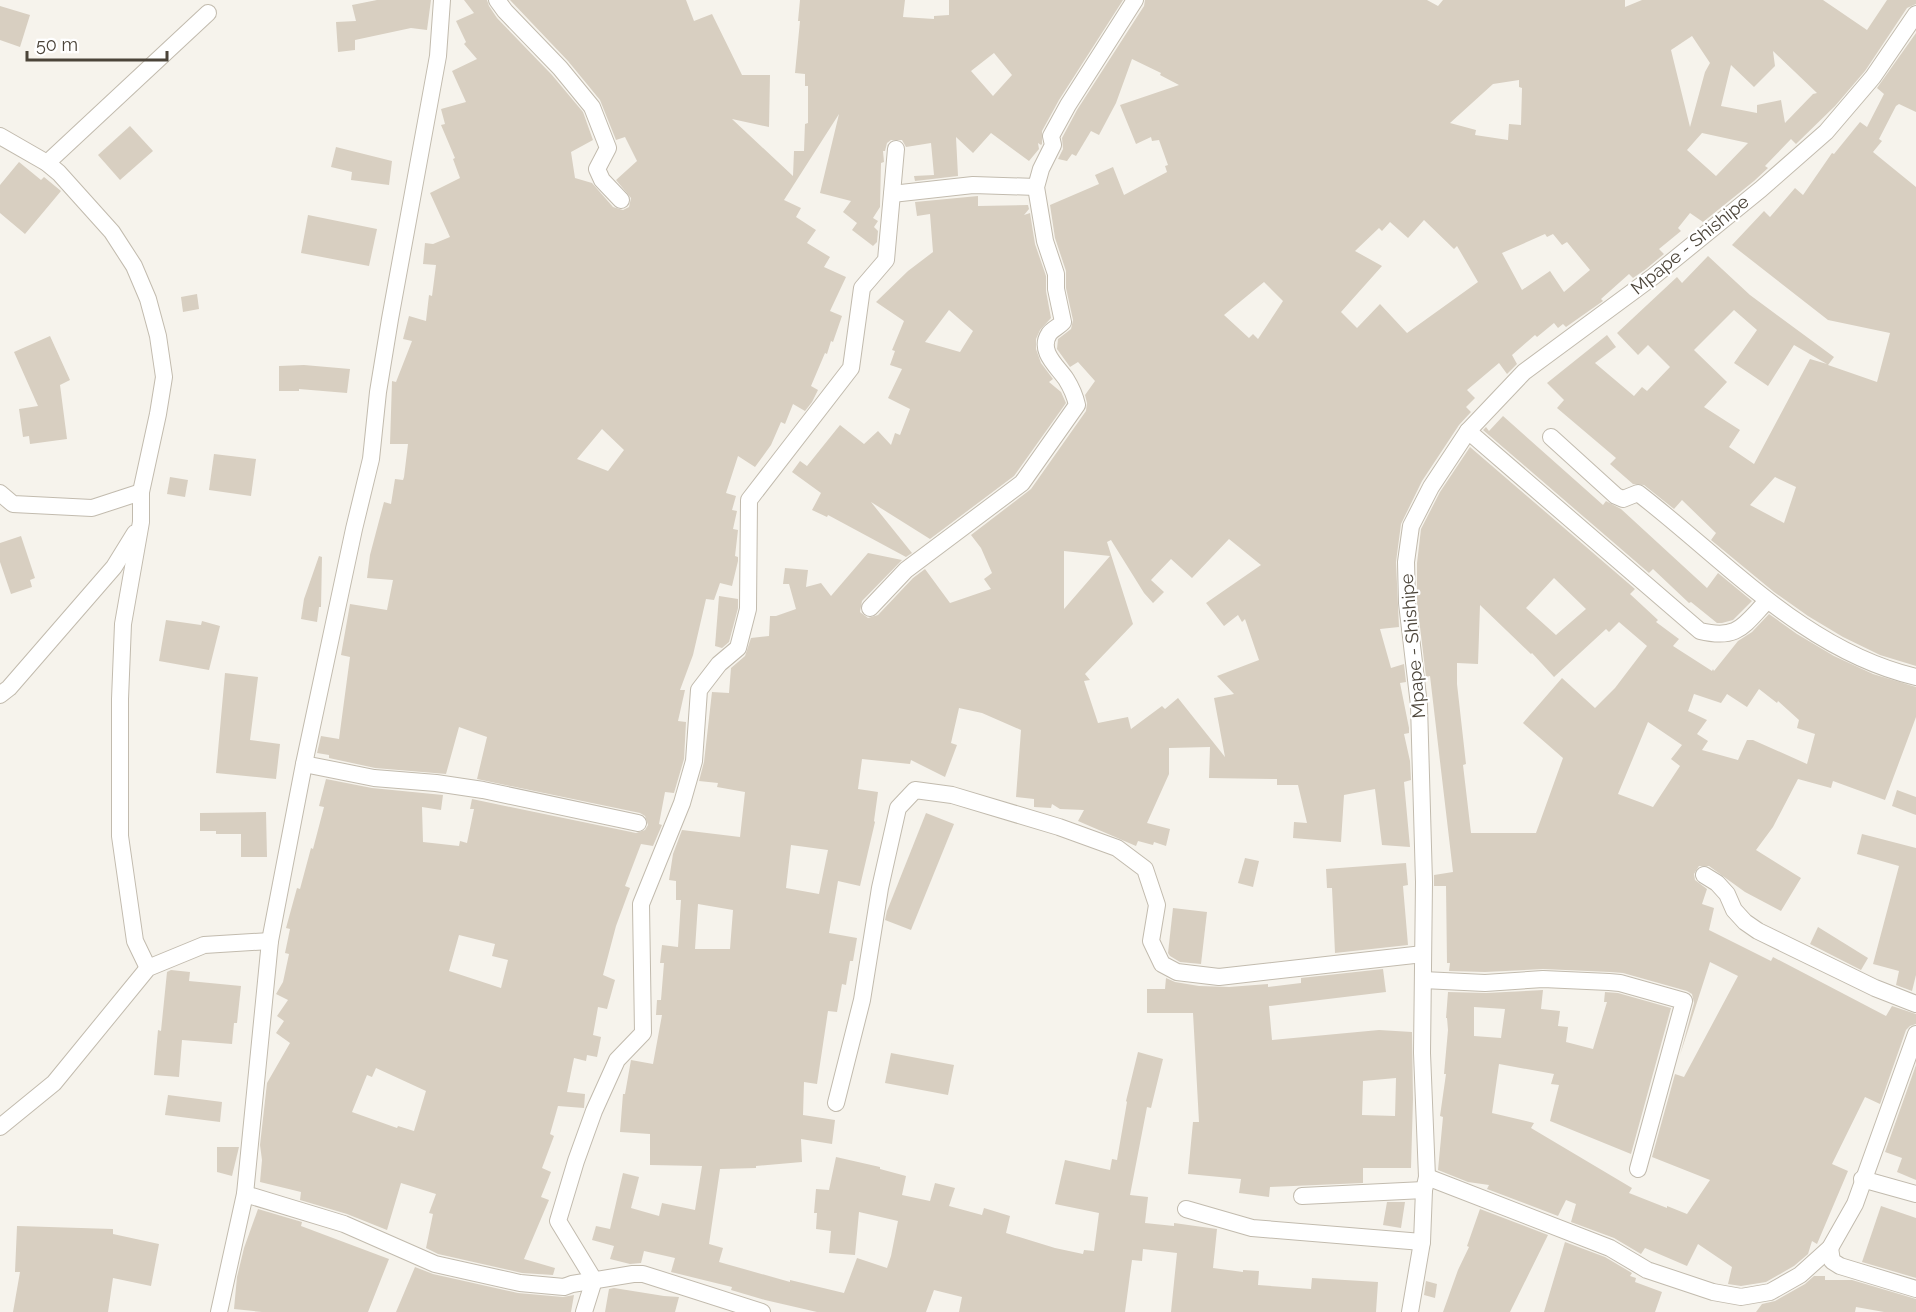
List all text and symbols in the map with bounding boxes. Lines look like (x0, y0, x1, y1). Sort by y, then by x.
scale bar (27, 24, 166, 62)
text: 50 m (36, 34, 78, 55)
street label: Mpape - Shishipe (1627, 190, 1753, 298)
street label: Mpape - Shishipe (1396, 572, 1429, 719)

